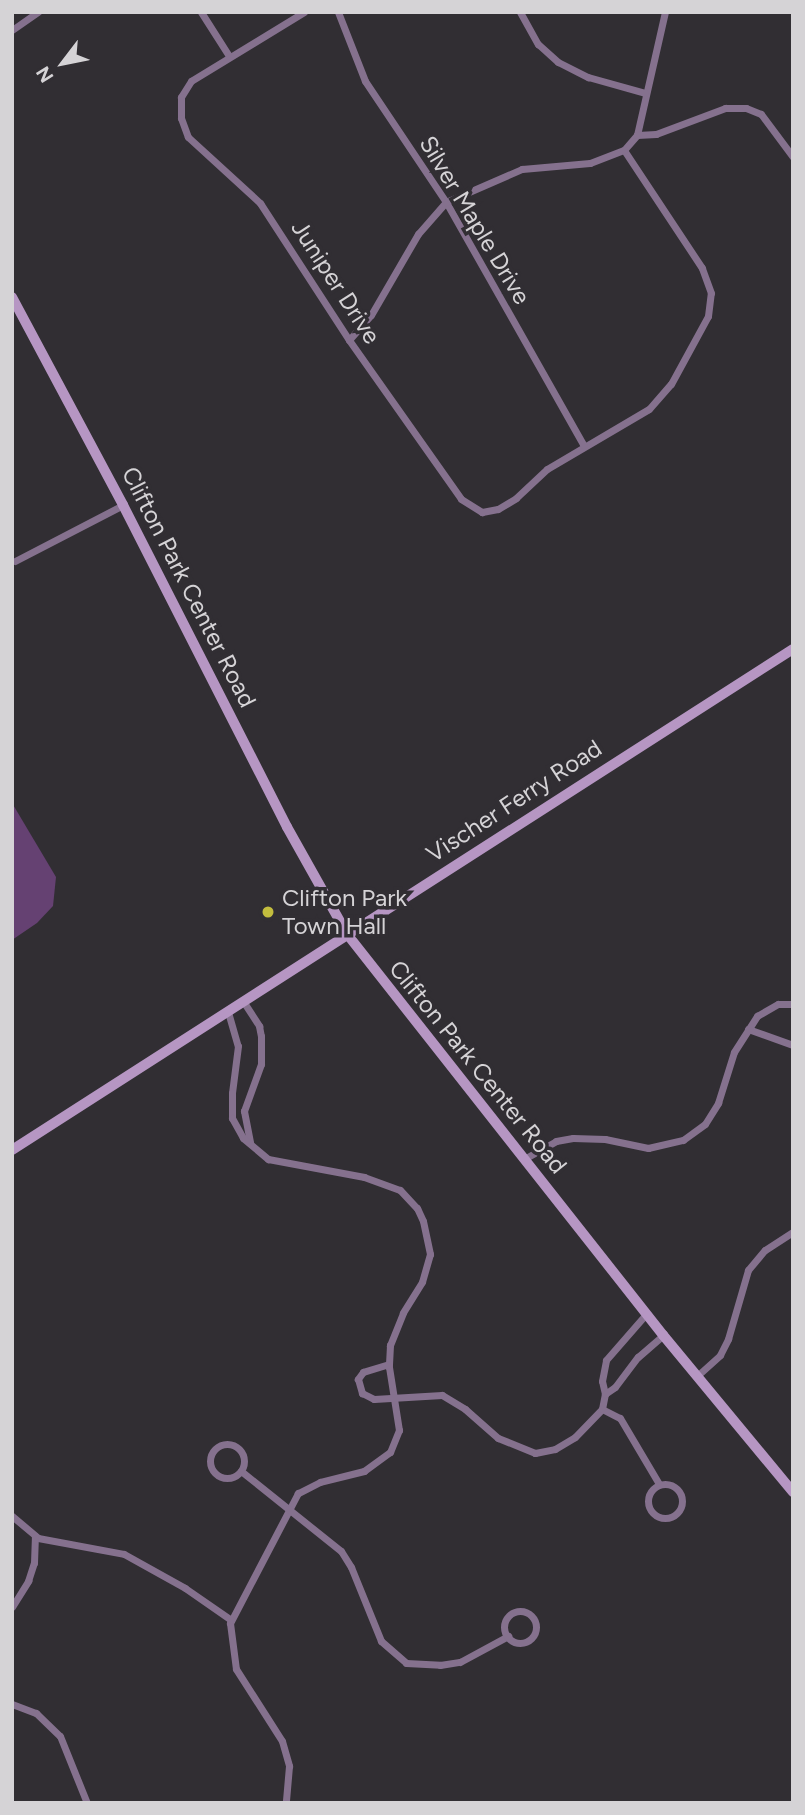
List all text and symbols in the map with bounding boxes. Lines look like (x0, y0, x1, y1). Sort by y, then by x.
north arrow (28, 28, 98, 98)
text: N (31, 62, 58, 87)
street label: Silver Maple Drive (413, 131, 537, 309)
street label: Juniper Drive (285, 215, 387, 349)
street label: Clifton Park Center Road (116, 462, 262, 712)
street label: Vischer Ferry Road (421, 734, 607, 868)
place label: Clifton Park Town Hall (282, 884, 407, 940)
marker: Clifton Park Town Hall (260, 904, 276, 920)
street label: Clifton Park Center Road (383, 955, 573, 1179)

